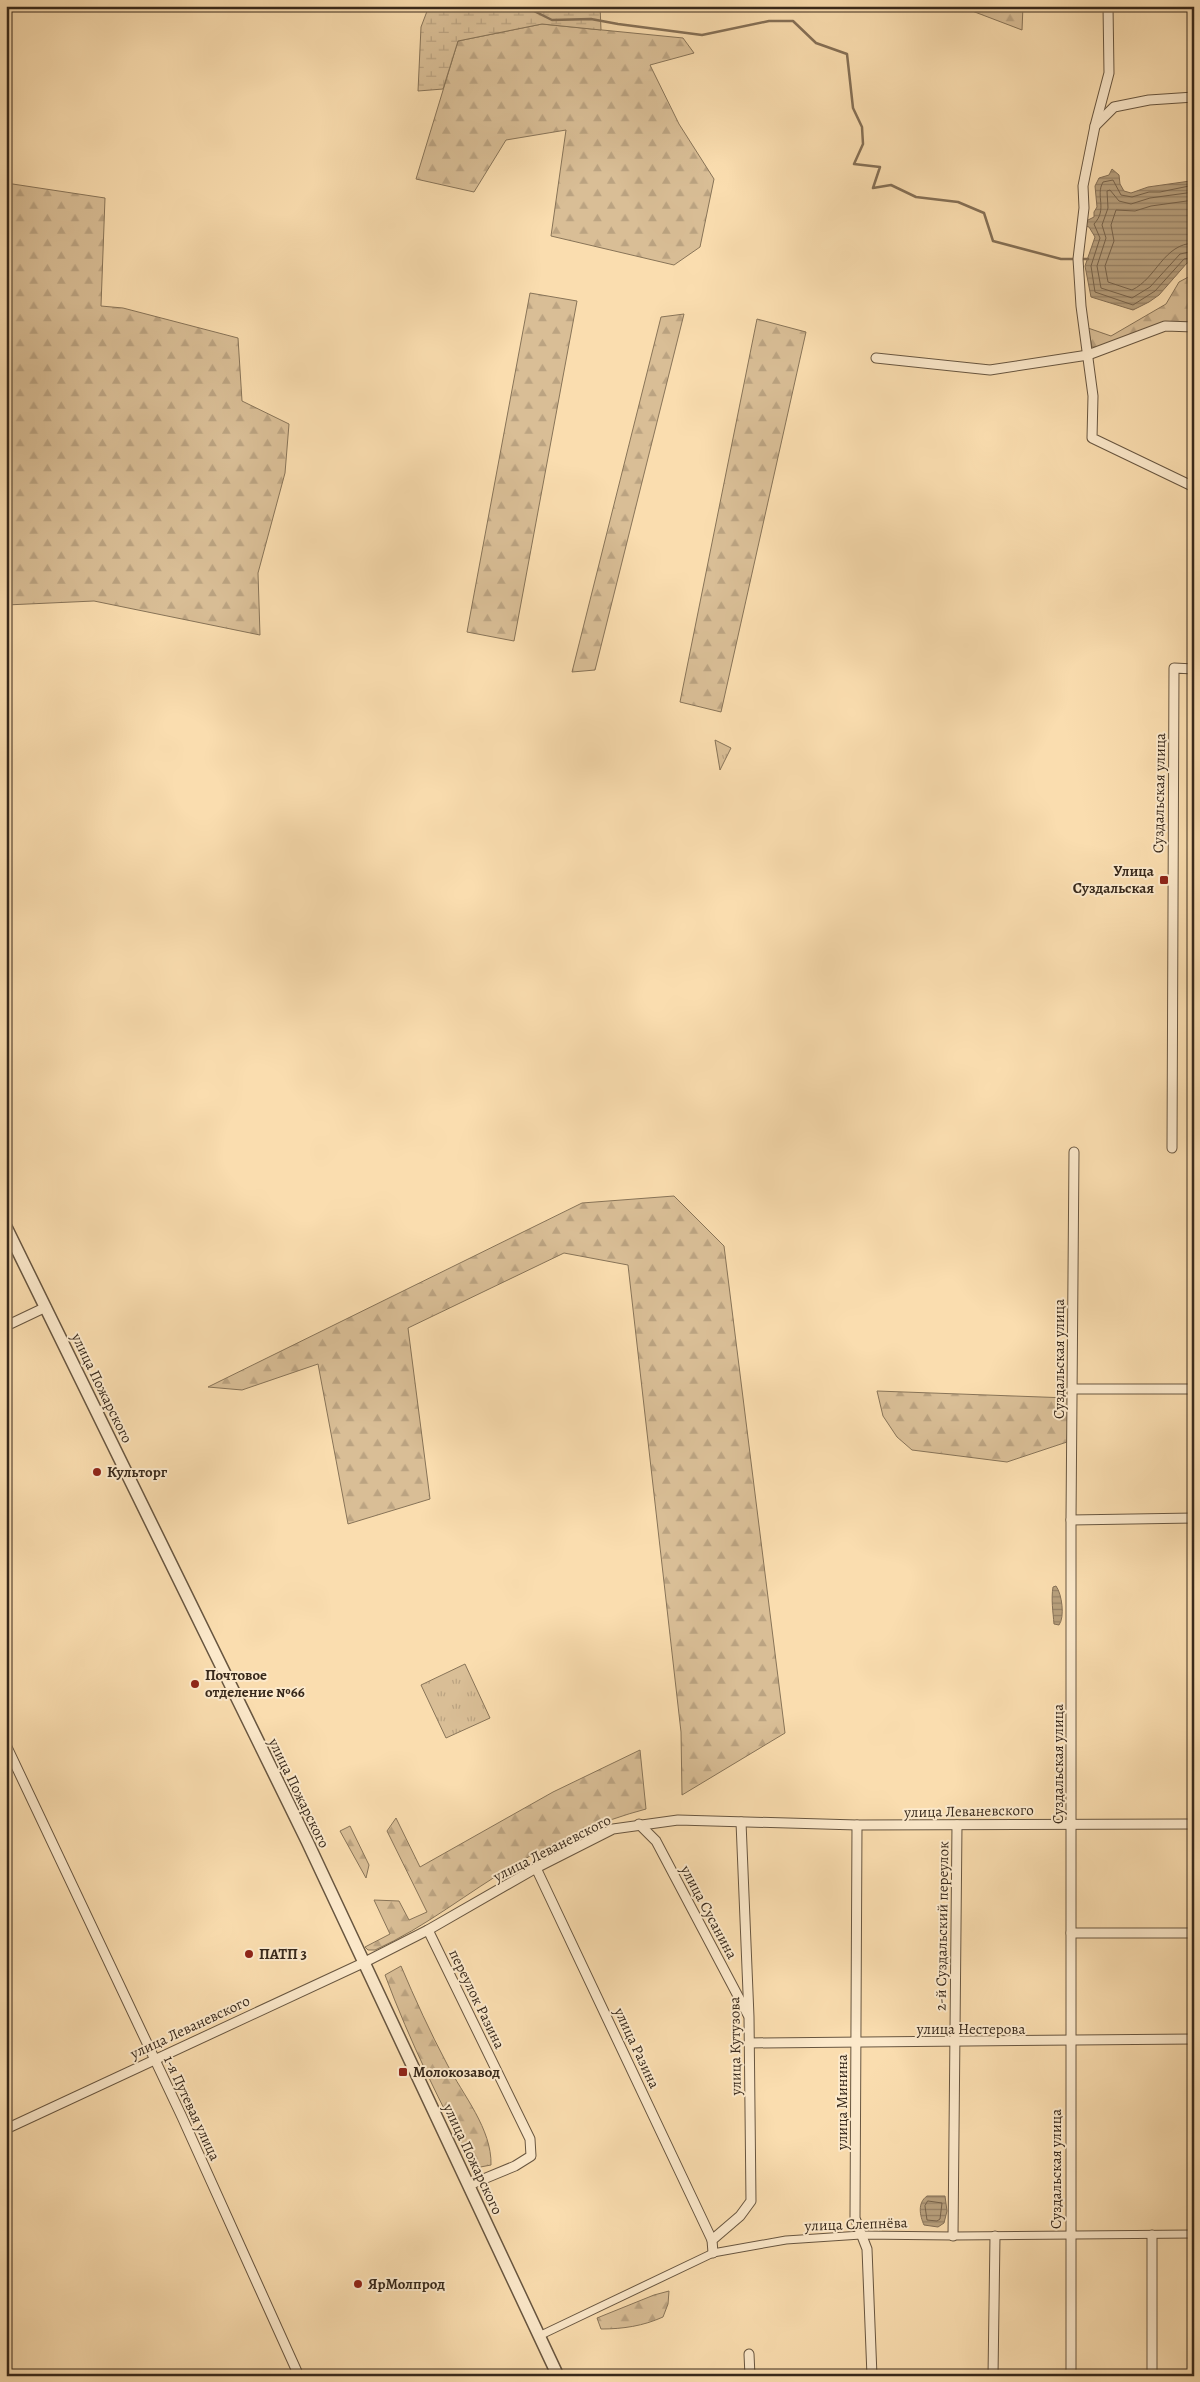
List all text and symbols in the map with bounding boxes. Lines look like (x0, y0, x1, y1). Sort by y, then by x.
street label: Суздальская улица (1148, 733, 1170, 853)
place label: Улица Суздальская (1073, 861, 1155, 898)
marker: Улица Суздальская (1158, 874, 1170, 886)
street label: Суздальская улица (1049, 1299, 1069, 1419)
street label: улица Пожарского (66, 1329, 137, 1446)
place label: Культорг (107, 1462, 168, 1482)
marker: Культорг (91, 1466, 103, 1478)
place label: Почтовое отделение №66 (205, 1665, 305, 1702)
marker: Почтовое отделение №66 (189, 1678, 201, 1690)
street label: Суздальская улица (1048, 1704, 1068, 1824)
street label: улица Пожарского (263, 1734, 334, 1851)
street label: улица Леваневского (903, 1800, 1034, 1822)
street label: улица Леваневского (489, 1810, 614, 1887)
street label: 2-й Суздальский переулок (931, 1841, 953, 2011)
street label: улица Сусанина (675, 1861, 742, 1962)
place label: ПАТП 3 (259, 1944, 307, 1964)
street label: переулок Разина (444, 1946, 510, 2052)
marker: ПАТП 3 (243, 1948, 255, 1960)
street label: улица Леваневского (126, 1991, 253, 2064)
street label: улица Кутузова (724, 1996, 746, 2097)
street label: улица Разина (609, 2003, 664, 2092)
street label: улица Нестерова (916, 2019, 1025, 2039)
street label: 1-я Путевая улица (159, 2052, 225, 2164)
street label: улица Минина (832, 2054, 852, 2151)
place label: Молокозавод (413, 2062, 500, 2082)
marker: Молокозавод (397, 2066, 409, 2078)
street label: улица Пожарского (438, 2099, 507, 2218)
street label: Суздальская улица (1046, 2109, 1066, 2229)
street label: улица Слепнёва (803, 2212, 908, 2236)
place label: ЯрМолпрод (368, 2274, 445, 2294)
marker: ЯрМолпрод (352, 2278, 364, 2290)

